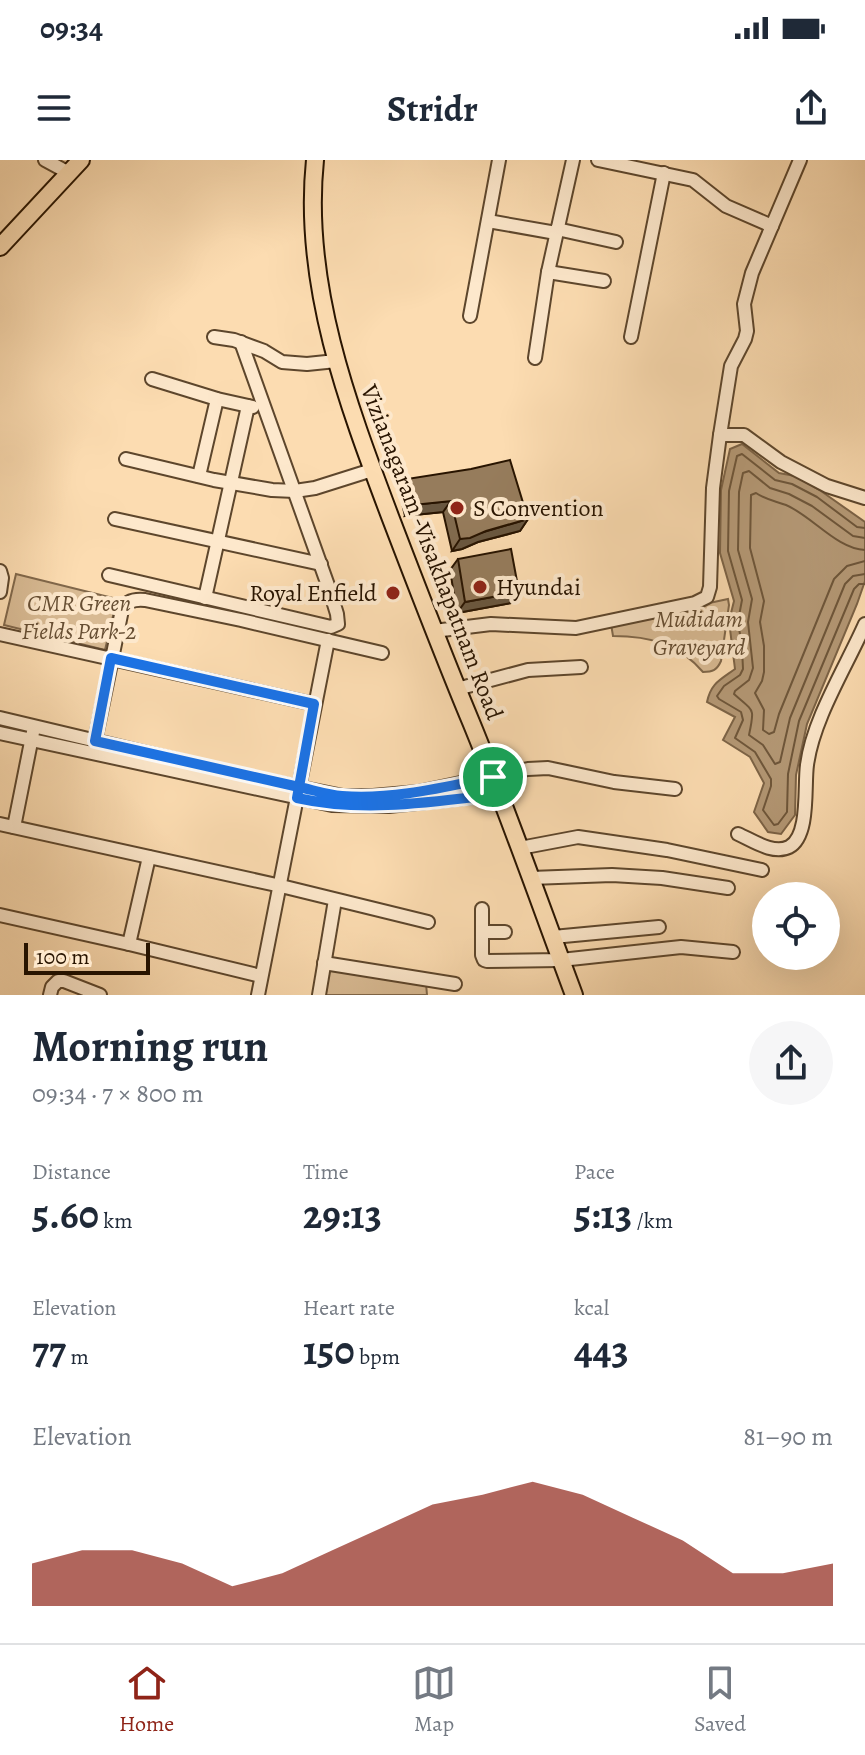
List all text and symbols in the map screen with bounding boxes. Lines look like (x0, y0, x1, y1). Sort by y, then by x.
text: 09:34 (40, 8, 103, 48)
text: Stridr (387, 84, 478, 133)
icon: menu (32, 86, 76, 130)
icon: share (789, 86, 833, 130)
street label: Vizianagaram -Visakhapatnam Road (353, 379, 511, 724)
place label: S Convention (473, 492, 604, 524)
marker: S Convention (448, 499, 466, 517)
place label: Hyundai (496, 571, 581, 603)
place label: Royal Enfield (249, 577, 377, 609)
marker: Hyundai (471, 578, 489, 596)
marker: Royal Enfield (384, 584, 402, 602)
park label: CMR Green Fields Park-2 (22, 587, 137, 647)
park label: Mudidam Graveyard (653, 603, 745, 663)
pin (459, 743, 527, 811)
icon: arrive (471, 755, 515, 799)
map controls (752, 882, 840, 970)
button: locate (752, 882, 840, 970)
scale bar (24, 939, 150, 975)
text: 100 m (36, 942, 90, 972)
text: Morning run (32, 1016, 268, 1076)
button: share (749, 1021, 833, 1105)
text: 09:34 · 7 × 800 m (32, 1076, 203, 1111)
text: Distance (32, 1157, 111, 1187)
text: Time (303, 1157, 349, 1187)
text: Pace (574, 1157, 615, 1187)
text: 5.60 (32, 1187, 99, 1242)
text: 29:13 (303, 1187, 382, 1242)
text: 5:13 (574, 1187, 632, 1242)
text: km (99, 1206, 133, 1236)
text: /km (632, 1206, 673, 1236)
text: Elevation (32, 1293, 116, 1323)
text: Heart rate (303, 1293, 395, 1323)
text: kcal (574, 1293, 609, 1323)
text: 77 (32, 1323, 66, 1378)
text: 150 (303, 1323, 355, 1378)
text: 443 (574, 1323, 629, 1378)
text: m (66, 1342, 89, 1372)
text: bpm (355, 1342, 400, 1372)
text: Elevation (32, 1419, 132, 1454)
text: 81–90 m (743, 1419, 833, 1454)
tab: Home (119, 1661, 174, 1739)
tab: Map (412, 1661, 456, 1739)
tab: Saved (694, 1661, 746, 1739)

